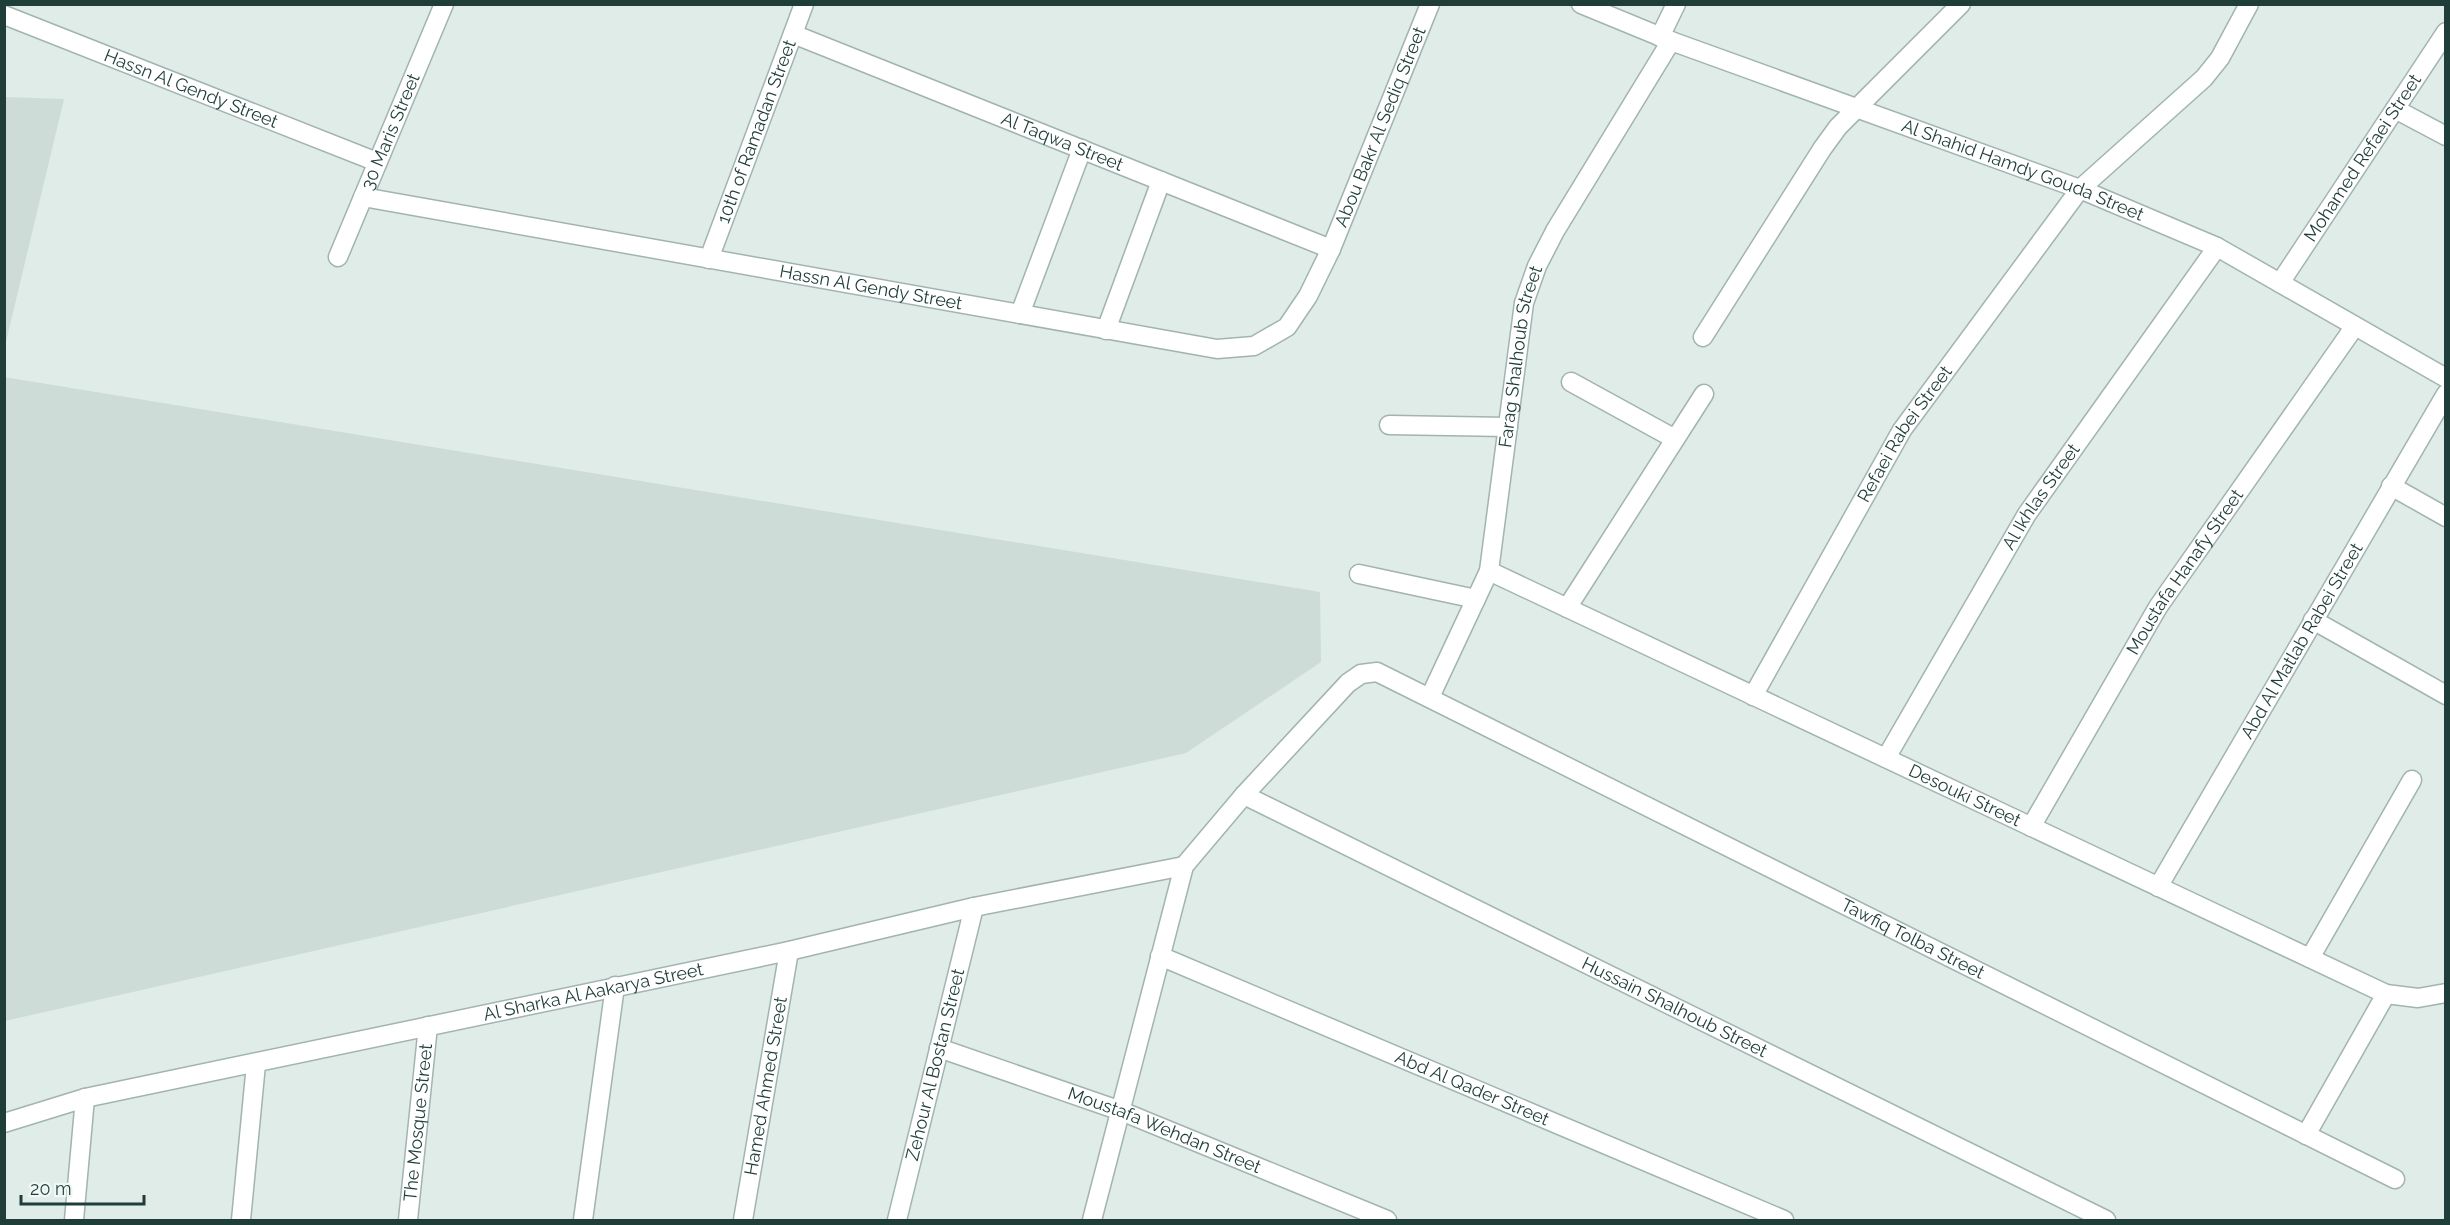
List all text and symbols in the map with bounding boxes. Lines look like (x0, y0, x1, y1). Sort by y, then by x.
street label: Abou Bakr Al Sediq Street (1330, 24, 1430, 230)
street label: 10th of Ramadan Street (712, 37, 800, 226)
street label: Hassn Al Gendy Street (101, 45, 281, 132)
street label: 30 Maris Street (356, 70, 424, 193)
street label: Mohamed Refaei Street (2299, 70, 2425, 245)
street label: Al Taqwa Street (999, 107, 1126, 175)
street label: Al Shahid Hamdy Gouda Street (1899, 114, 2147, 225)
street label: Hassn Al Gendy Street (778, 260, 964, 313)
street label: Farag Shalhoub Street (1494, 263, 1546, 449)
street label: Refaei Rabei Street (1853, 361, 1956, 506)
street label: Al Ikhlas Street (1998, 439, 2084, 553)
street label: Moustafa Hanafy Street (2122, 485, 2247, 658)
street label: Abd Al Matlab Rabei Street (2236, 539, 2367, 742)
street label: Desouki Street (1905, 759, 2024, 830)
street label: Tawfiq Tolba Street (1838, 894, 1988, 983)
street label: Hussain Shalhoub Street (1579, 952, 1771, 1061)
street label: Al Sharka Al Aakarya Street (481, 958, 705, 1025)
street label: Zehour Al Bostan Street (901, 966, 968, 1163)
street label: Hamed Ahmed Street (740, 995, 791, 1177)
street label: The Mosque Street (399, 1042, 436, 1202)
street label: Abd Al Qader Street (1392, 1046, 1553, 1129)
street label: Moustafa Wehdan Street (1065, 1082, 1264, 1177)
scale bar (21, 1168, 144, 1206)
text: 20 m (30, 1178, 72, 1199)

